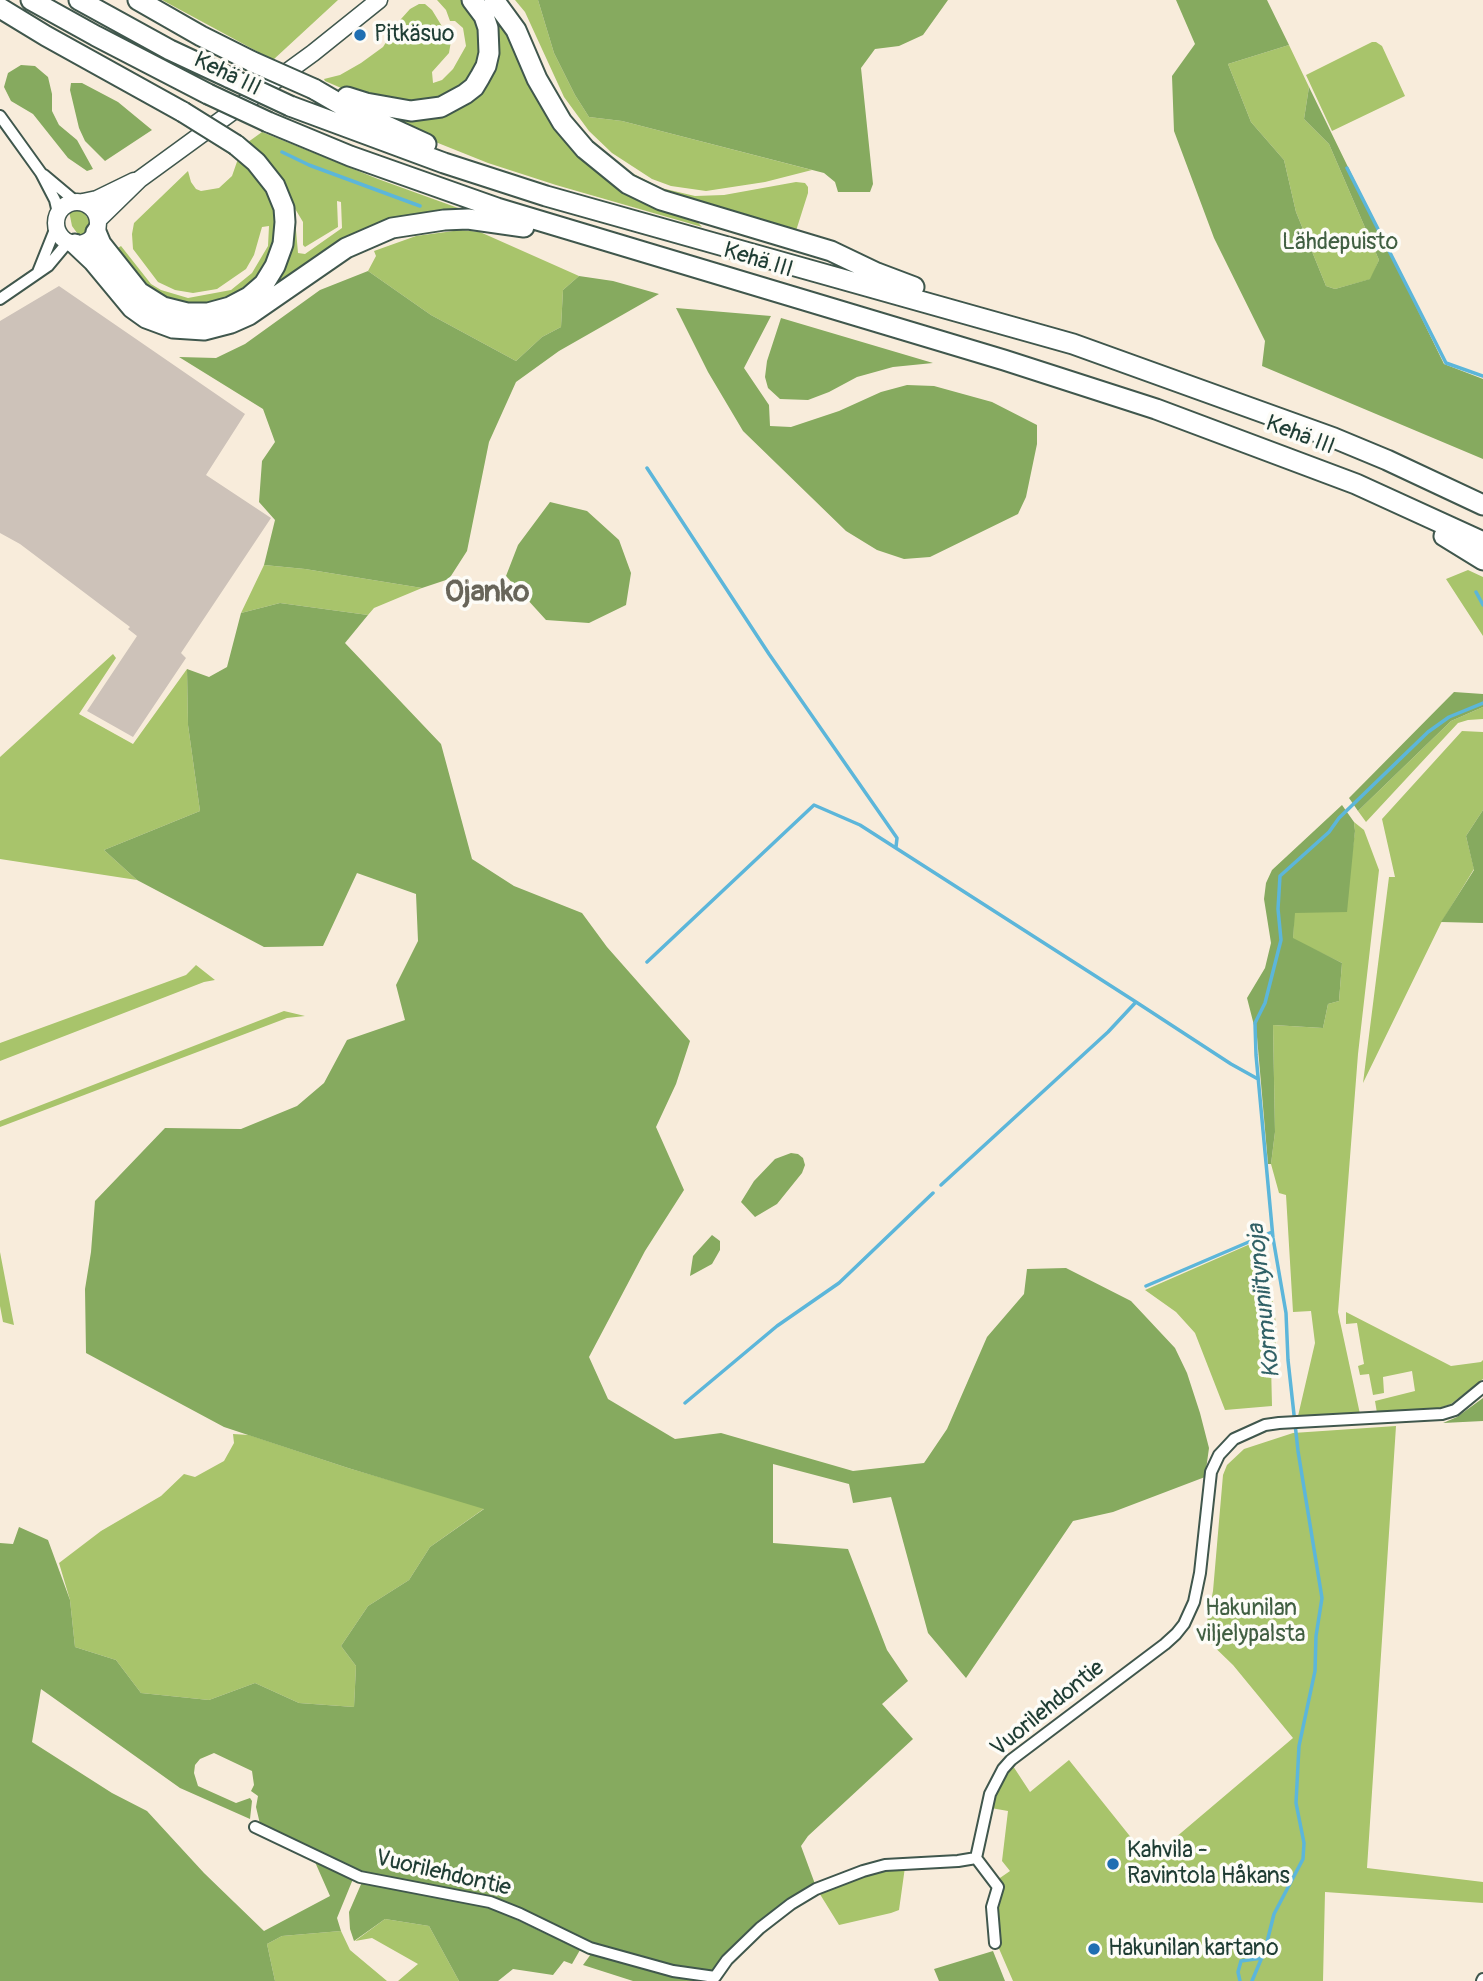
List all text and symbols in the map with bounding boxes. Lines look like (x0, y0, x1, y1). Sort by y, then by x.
place label: Pitkäsuo (374, 21, 454, 49)
marker: Pitkäsuo (352, 27, 368, 43)
street label: Kehä III (189, 47, 265, 103)
park label: Lähdepuisto (1282, 229, 1398, 257)
street label: Kehä III (720, 237, 796, 285)
street label: Kehä III (1262, 410, 1338, 462)
district label: Ojanko (445, 575, 529, 611)
water label: Kormuniitynoja (1243, 1222, 1287, 1380)
park label: Hakunilan viljelypalsta (1196, 1595, 1306, 1649)
street label: Vuorilehdontie (986, 1655, 1110, 1763)
place label: Kahvila - Ravintola Håkans (1127, 1837, 1290, 1891)
street label: Vuorilehdontie (373, 1845, 513, 1903)
marker: Kahvila - Ravintola Håkans (1105, 1856, 1121, 1872)
place label: Hakunilan kartano (1108, 1935, 1279, 1963)
marker: Hakunilan kartano (1086, 1941, 1102, 1957)

